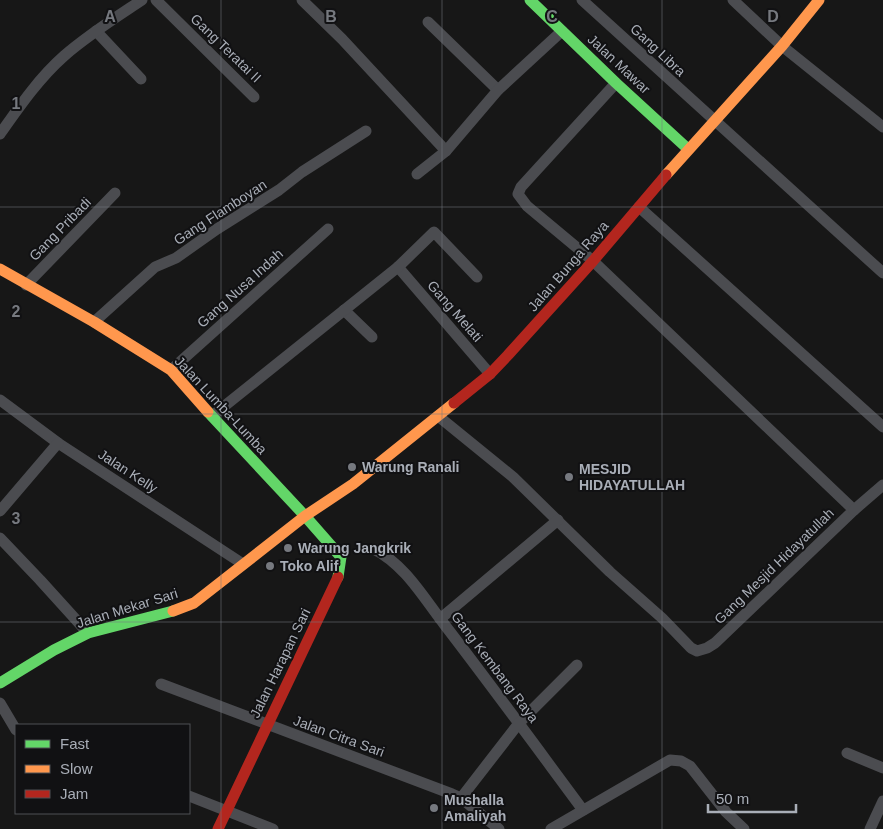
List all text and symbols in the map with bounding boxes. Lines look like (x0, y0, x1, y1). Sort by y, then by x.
text: A (104, 8, 116, 25)
text: B (325, 8, 337, 25)
text: C (546, 8, 558, 25)
text: D (767, 8, 779, 25)
street label: Gang Teratai II (188, 10, 264, 86)
street label: Gang Libra (627, 21, 689, 80)
street label: Jalan Mawar (585, 31, 654, 97)
text: 1 (12, 95, 21, 112)
street label: Gang Flamboyan (171, 176, 269, 248)
street label: Gang Pribadi (26, 194, 94, 264)
street label: Jalan Bunga Raya (524, 217, 612, 314)
street label: Gang Nusa Indah (194, 245, 286, 331)
street label: Gang Melati (424, 277, 486, 345)
text: 2 (12, 303, 21, 320)
street label: Jalan Lumba-Lumba (172, 353, 271, 457)
street label: Jalan Kelly (95, 446, 161, 496)
place label: Warung Ranali (362, 459, 460, 475)
marker: Warung Ranali (346, 461, 358, 473)
place label: MESJID HIDAYATULLAH (579, 461, 685, 493)
marker: MESJID HIDAYATULLAH (563, 471, 575, 483)
street label: Gang Mesjid Hidayatullah (711, 505, 837, 627)
text: 3 (12, 510, 21, 527)
place label: Warung Jangkrik (298, 540, 411, 556)
marker: Warung Jangkrik (282, 542, 294, 554)
place label: Toko Alif (280, 558, 339, 574)
marker: Toko Alif (264, 560, 276, 572)
street label: Jalan Mekar Sari (74, 585, 180, 631)
street label: Jalan Harapan Sari (247, 606, 313, 720)
street label: Gang Kembang Raya (448, 608, 542, 726)
street label: Jalan Citra Sari (291, 712, 387, 760)
legend (15, 724, 190, 814)
text: Fast (60, 735, 90, 752)
text: Slow (60, 760, 93, 777)
scale bar (708, 782, 796, 814)
text: Jam (60, 785, 88, 802)
text: 50 m (716, 790, 749, 807)
place label: Mushalla Amaliyah (444, 792, 506, 824)
marker: Mushalla Amaliyah (428, 802, 440, 814)

